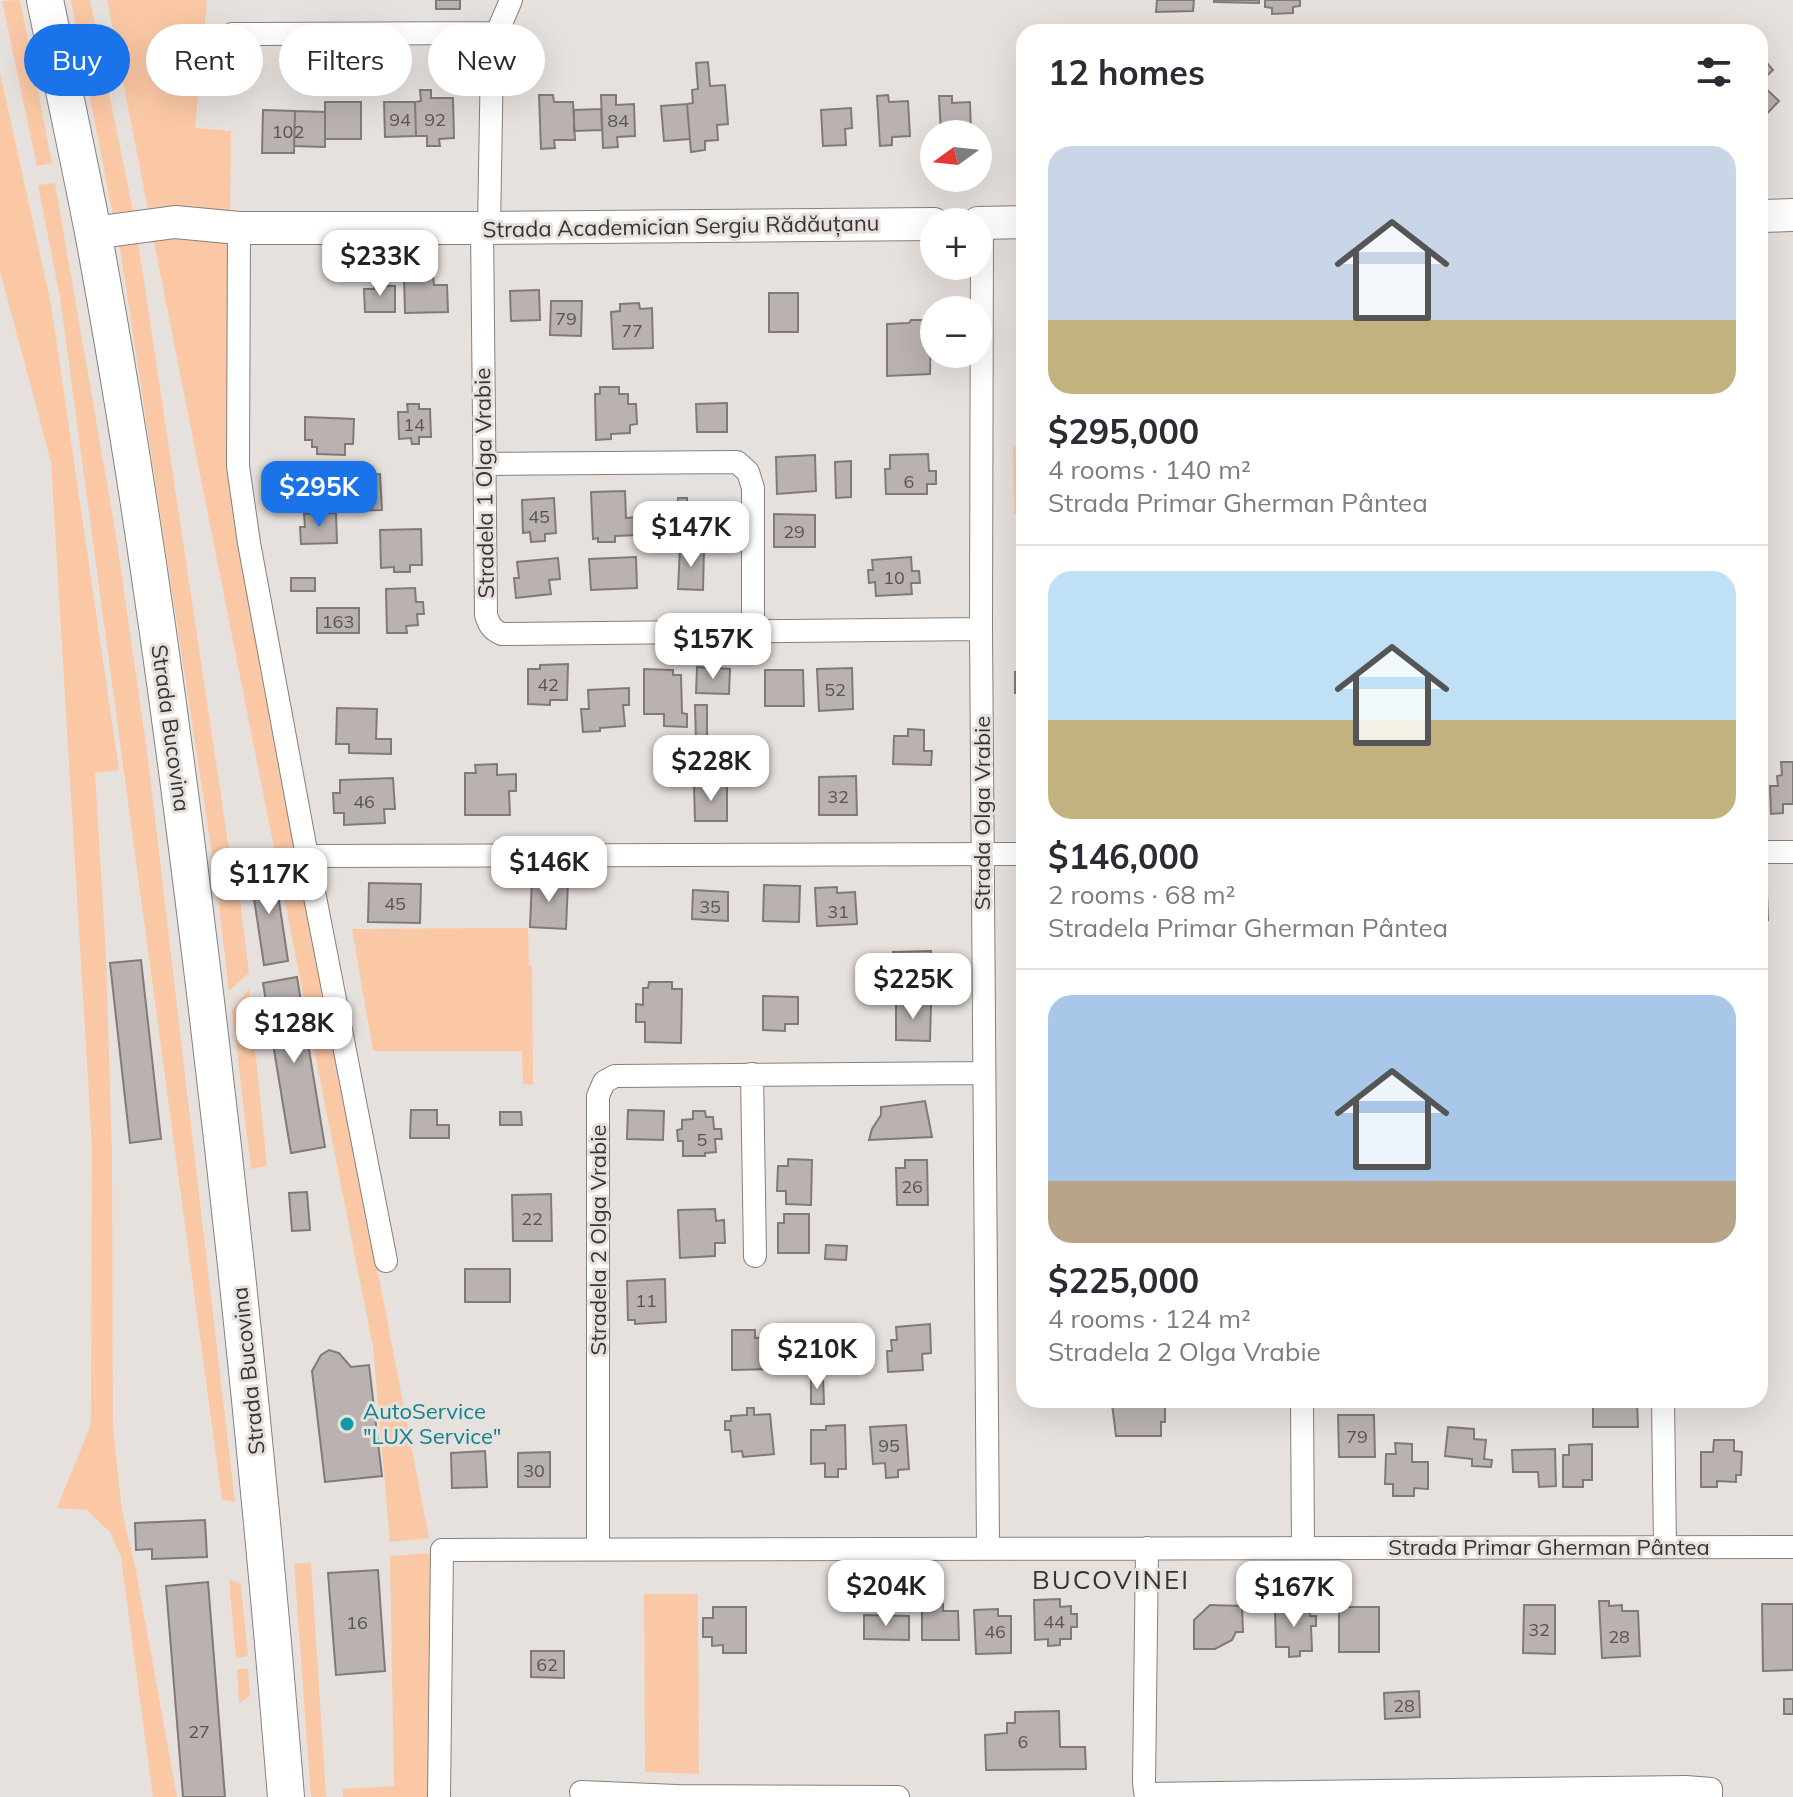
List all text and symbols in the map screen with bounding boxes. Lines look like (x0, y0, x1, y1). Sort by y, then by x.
chip: Buy (24, 24, 130, 96)
chip: Rent (146, 24, 263, 96)
chip: Filters (279, 24, 412, 96)
chip: New (428, 24, 545, 96)
icon: filters (1692, 50, 1736, 94)
text: 12 homes (1048, 51, 1205, 94)
house number: 94 (389, 108, 411, 131)
house number: 92 (424, 108, 446, 131)
house number: 84 (607, 109, 629, 132)
house number: 102 (272, 120, 304, 143)
north arrow (920, 120, 992, 192)
map controls (920, 120, 992, 368)
icon: home (1320, 198, 1464, 342)
button: + (920, 208, 992, 280)
street label: Strada Academician Sergiu Rădăuțanu (482, 209, 880, 243)
pin: $233K (324, 230, 436, 298)
text: $233K (340, 239, 420, 272)
button: − (920, 296, 992, 368)
house number: 79 (555, 307, 577, 330)
house number: 77 (621, 319, 643, 342)
street label: Stradela 1 Olga Vrabie (468, 367, 500, 599)
text: $295,000 (1048, 410, 1199, 453)
house number: 14 (403, 413, 425, 436)
text: 4 rooms · 140 m² (1048, 453, 1251, 486)
pin: $295K (263, 461, 375, 529)
text: $295K (279, 470, 359, 503)
house number: 6 (904, 470, 914, 493)
text: Strada Primar Gherman Pântea (1048, 486, 1428, 519)
pin: $147K (635, 501, 747, 569)
house number: 45 (528, 505, 550, 528)
text: $147K (651, 510, 731, 543)
house number: 29 (783, 520, 805, 543)
house number: 10 (883, 566, 905, 589)
house number: 163 (322, 610, 354, 633)
pin: $157K (657, 613, 769, 681)
text: $157K (673, 622, 753, 655)
icon: home (1320, 623, 1464, 767)
street label: Strada Bucovina (145, 643, 197, 813)
house number: 42 (537, 673, 559, 696)
house number: 52 (824, 678, 846, 701)
street label: Strada Olga Vrabie (968, 716, 996, 910)
pin: $228K (655, 735, 767, 803)
text: $228K (671, 744, 751, 777)
house number: 32 (827, 785, 849, 808)
house number: 46 (353, 790, 375, 813)
text: $146,000 (1048, 835, 1199, 878)
pin: $146K (493, 836, 605, 904)
text: $146K (509, 845, 589, 878)
pin: $117K (213, 848, 325, 916)
text: $117K (229, 857, 309, 890)
text: 2 rooms · 68 m² (1048, 878, 1235, 911)
house number: 45 (384, 892, 406, 915)
house number: 35 (699, 895, 721, 918)
house number: 31 (827, 900, 849, 923)
text: Stradela Primar Gherman Pântea (1048, 911, 1448, 944)
pin: $225K (857, 953, 969, 1021)
text: $225K (873, 962, 953, 995)
pin: $128K (238, 997, 350, 1065)
text: $128K (254, 1006, 334, 1039)
icon: home (1320, 1047, 1464, 1191)
street label: Stradela 2 Olga Vrabie (584, 1125, 612, 1355)
house number: 5 (697, 1128, 708, 1151)
house number: 26 (901, 1175, 923, 1198)
house number: 22 (521, 1207, 543, 1230)
text: $225,000 (1048, 1259, 1199, 1302)
street label: Strada Bucovina (225, 1286, 271, 1456)
house number: 11 (635, 1289, 657, 1312)
text: 4 rooms · 124 m² (1048, 1302, 1251, 1335)
pin: $210K (761, 1323, 873, 1391)
text: $210K (777, 1332, 857, 1365)
text: Stradela 2 Olga Vrabie (1048, 1335, 1321, 1368)
place label: AutoService "LUX Service" (363, 1397, 501, 1450)
marker: AutoService "LUX Service" (338, 1415, 356, 1433)
house number: 79 (1346, 1425, 1368, 1448)
house number: 95 (878, 1434, 900, 1457)
house number: 30 (523, 1459, 545, 1482)
street label: Strada Primar Gherman Pântea (1388, 1533, 1710, 1561)
pin: $204K (830, 1560, 942, 1628)
pin: $167K (1238, 1561, 1350, 1629)
district label: BUCOVINEI (1032, 1563, 1190, 1596)
text: $204K (846, 1569, 926, 1602)
text: $167K (1254, 1570, 1334, 1603)
house number: 44 (1043, 1610, 1065, 1633)
house number: 16 (346, 1611, 368, 1634)
house number: 32 (1528, 1618, 1550, 1641)
house number: 46 (984, 1620, 1006, 1643)
house number: 28 (1608, 1625, 1630, 1648)
house number: 62 (536, 1653, 558, 1676)
house number: 28 (1393, 1694, 1415, 1717)
house number: 27 (188, 1720, 210, 1743)
house number: 6 (1018, 1730, 1028, 1753)

